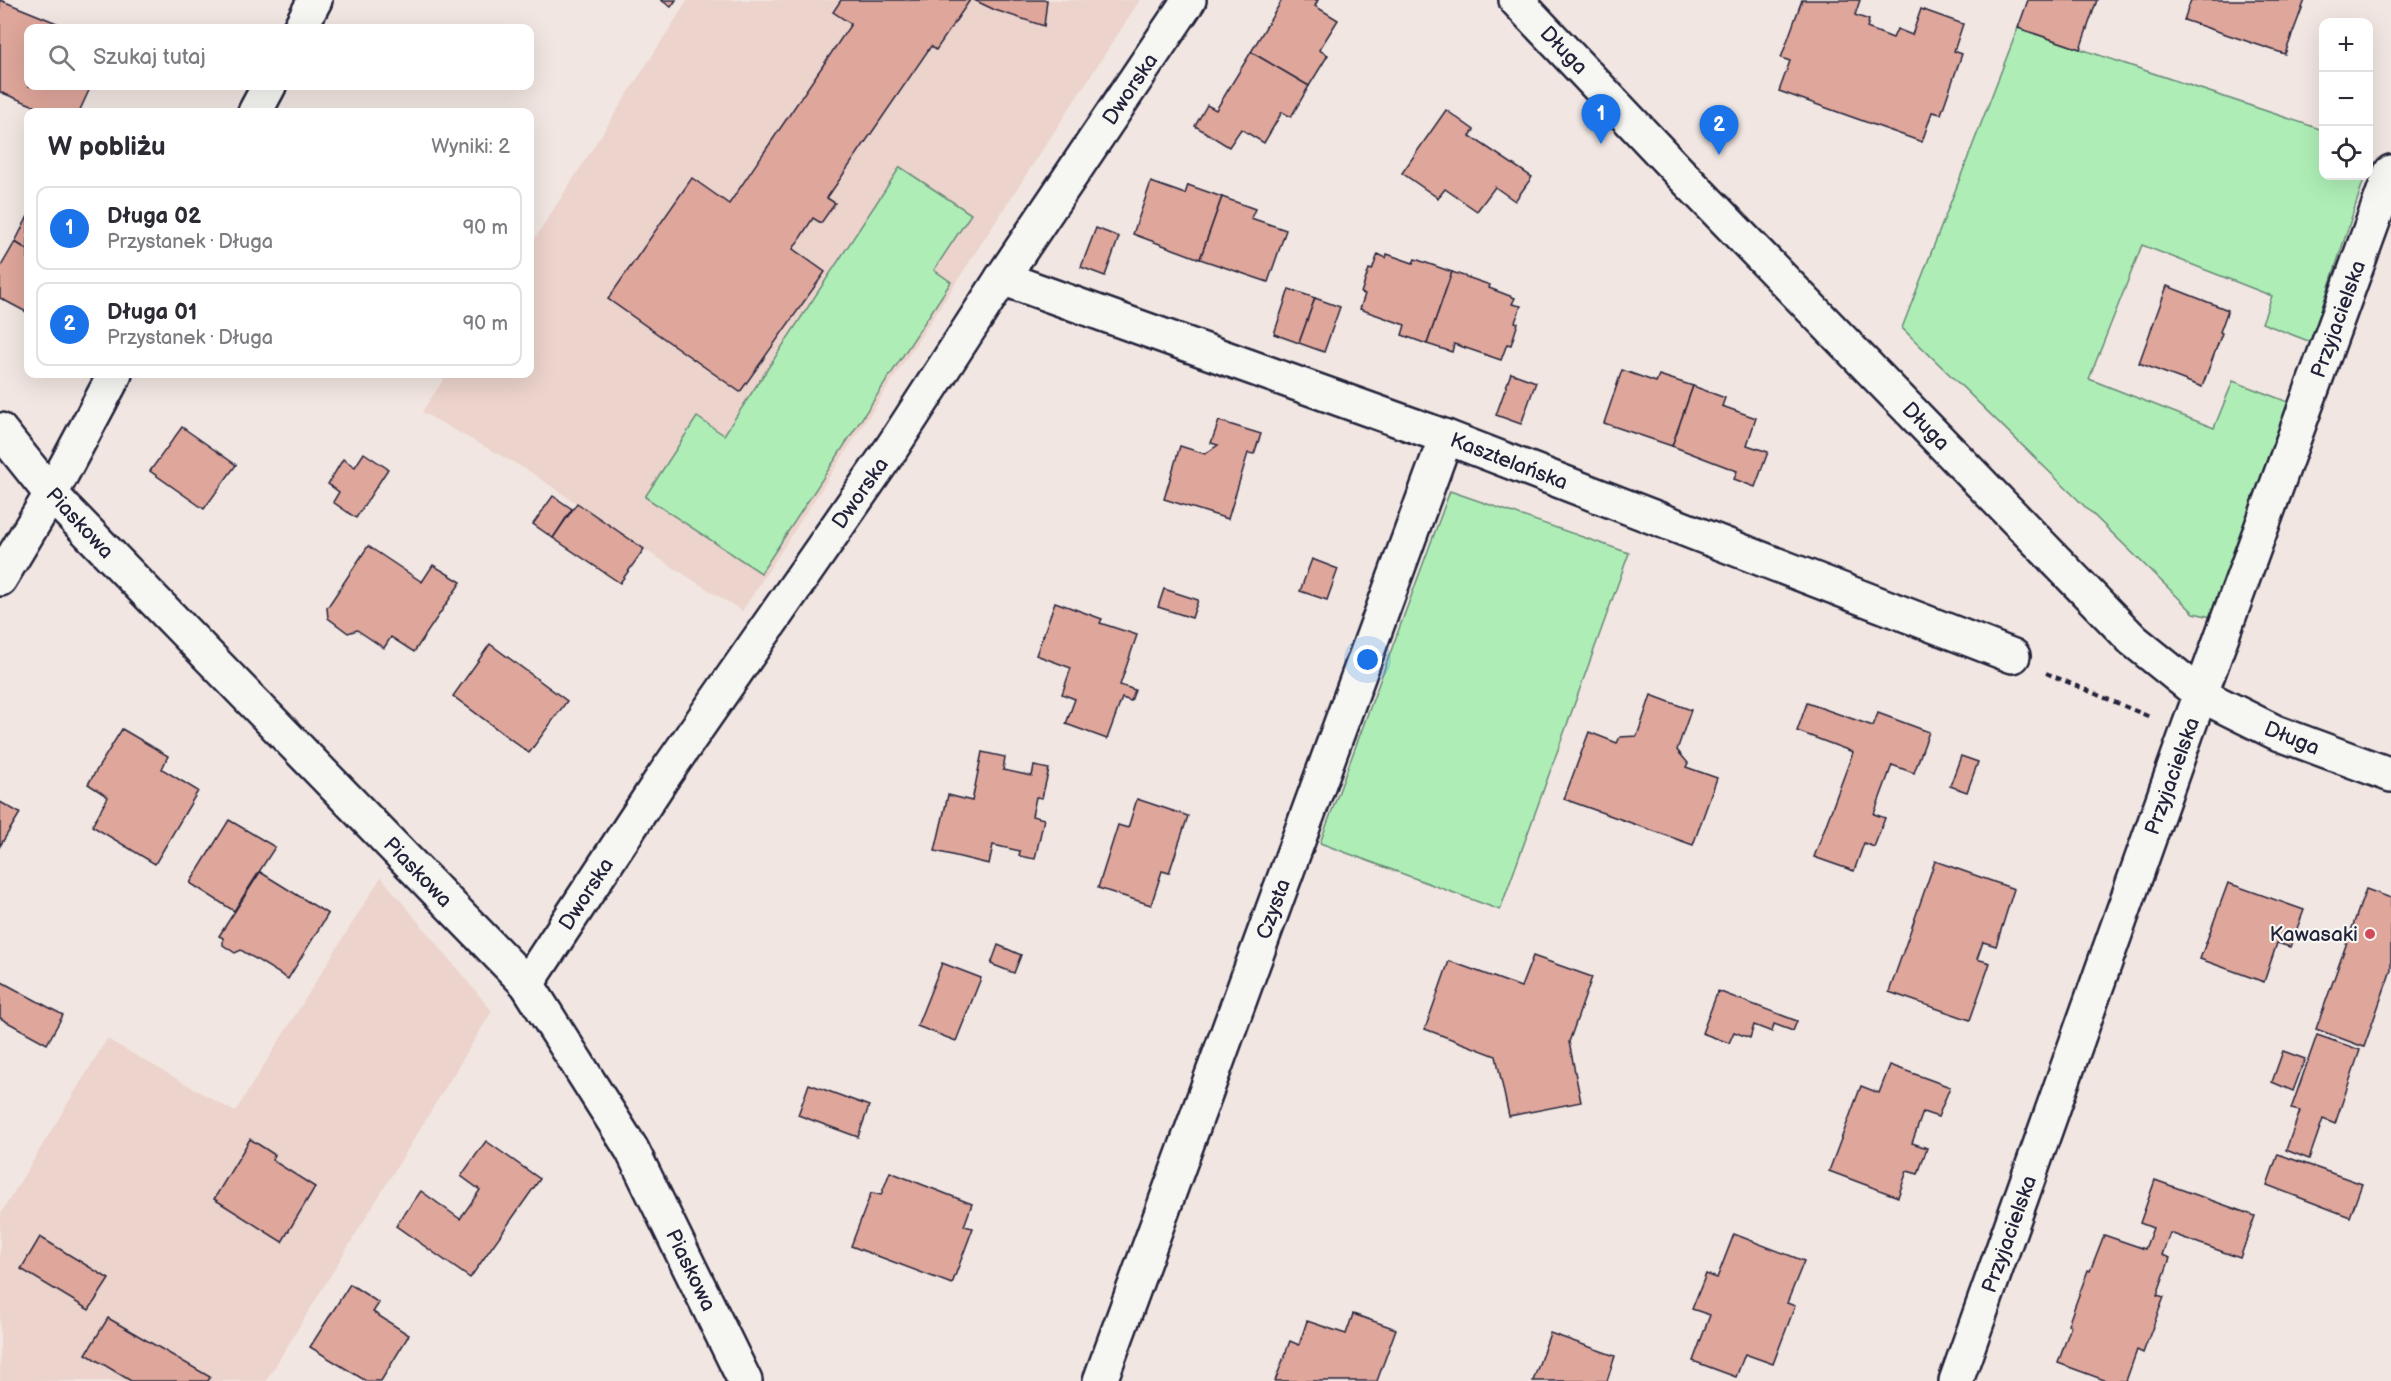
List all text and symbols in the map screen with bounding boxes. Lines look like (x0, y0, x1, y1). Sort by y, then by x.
map controls (2319, 18, 2373, 180)
button: + (2319, 18, 2373, 72)
street label: Długa (1535, 21, 1593, 80)
search box (24, 24, 534, 90)
icon: search (45, 41, 78, 74)
text: Szukaj tutaj (93, 44, 206, 71)
street label: Dworska (1097, 49, 1163, 130)
button: − (2319, 72, 2373, 126)
pin: 1 (1582, 94, 1620, 144)
pin: 2 (1700, 106, 1738, 155)
button: locate (2319, 126, 2373, 180)
text: W pobliżu (48, 132, 166, 163)
text: Wyniki: 2 (431, 135, 510, 159)
text: Długa 02 (107, 203, 201, 230)
text: 1 (65, 216, 74, 240)
text: 90 m (463, 216, 508, 240)
text: Przystanek · Długa (107, 230, 273, 254)
street label: Przyjacielska (2306, 257, 2371, 381)
text: Długa 01 (107, 299, 197, 326)
text: 2 (64, 312, 75, 336)
text: 90 m (463, 312, 508, 336)
text: Przystanek · Długa (107, 326, 273, 350)
street label: Długa (1897, 397, 1955, 456)
street label: Kasztelańska (1446, 428, 1571, 495)
street label: Dworska (827, 453, 894, 534)
street label: Piaskowa (40, 483, 119, 564)
your location (1353, 645, 1382, 674)
street label: Przyjacielska (2140, 714, 2205, 838)
street label: Długa (2260, 716, 2323, 761)
street label: Piaskowa (378, 832, 457, 913)
street label: Dworska (554, 854, 619, 935)
street label: Czysta (1251, 876, 1296, 943)
place label: Kawasaki (2269, 922, 2358, 947)
marker: Kawasaki (2363, 927, 2377, 941)
street label: Przyjacielska (1977, 1172, 2042, 1296)
street label: Piaskowa (660, 1225, 721, 1315)

